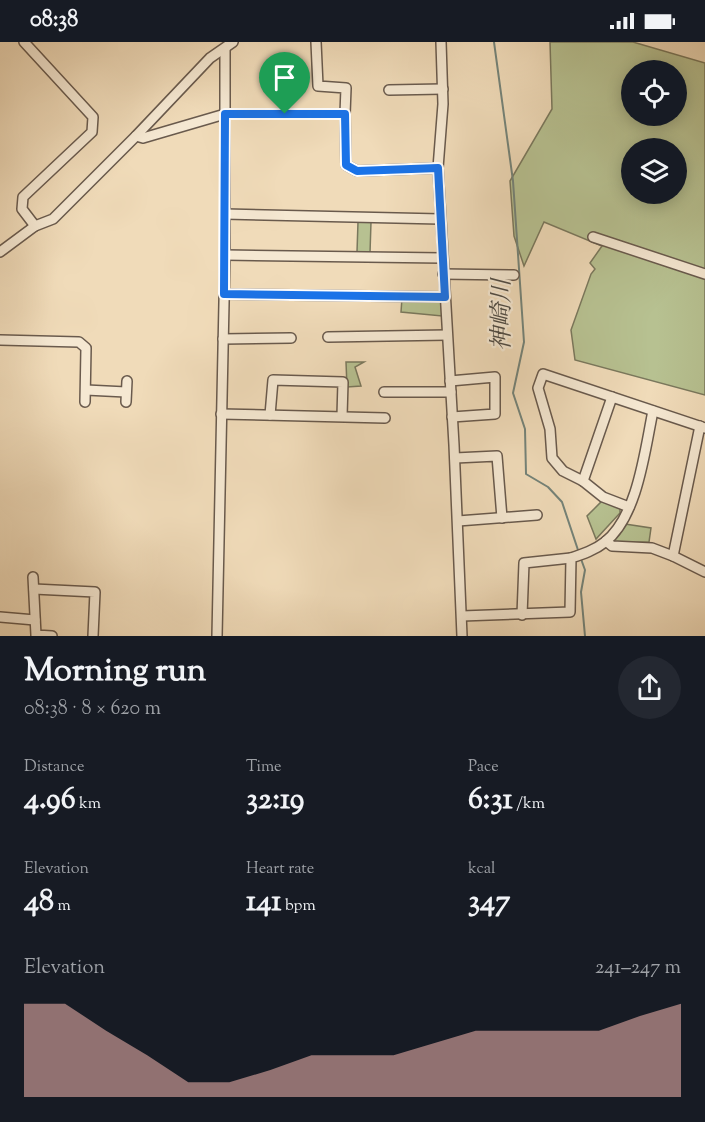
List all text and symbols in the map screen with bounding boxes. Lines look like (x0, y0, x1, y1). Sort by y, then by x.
text: 08:38 (30, 5, 78, 37)
pin (259, 52, 310, 114)
map controls (621, 60, 687, 204)
button: locate (621, 60, 687, 126)
icon: arrive (268, 61, 301, 94)
button: layers (621, 138, 687, 204)
water label: 神崎川 (486, 276, 520, 351)
text: Morning run (24, 648, 206, 696)
button: share (618, 656, 681, 719)
text: 08:38 · 8 × 620 m (24, 695, 161, 724)
text: Distance (24, 756, 84, 779)
text: Time (246, 756, 282, 779)
text: Pace (468, 756, 499, 779)
text: 4.96 (24, 779, 76, 822)
text: 32:19 (246, 779, 304, 822)
text: 6:31 (468, 779, 513, 822)
text: km (76, 793, 101, 816)
text: /km (513, 793, 545, 816)
text: Elevation (24, 858, 89, 881)
text: Heart rate (246, 858, 314, 881)
text: kcal (468, 858, 496, 881)
text: 48 (24, 881, 54, 924)
text: 141 (246, 881, 282, 924)
text: 347 (468, 881, 510, 924)
text: m (54, 895, 71, 918)
text: bpm (282, 895, 316, 918)
text: Elevation (24, 954, 105, 983)
text: 241–247 m (595, 954, 681, 983)

